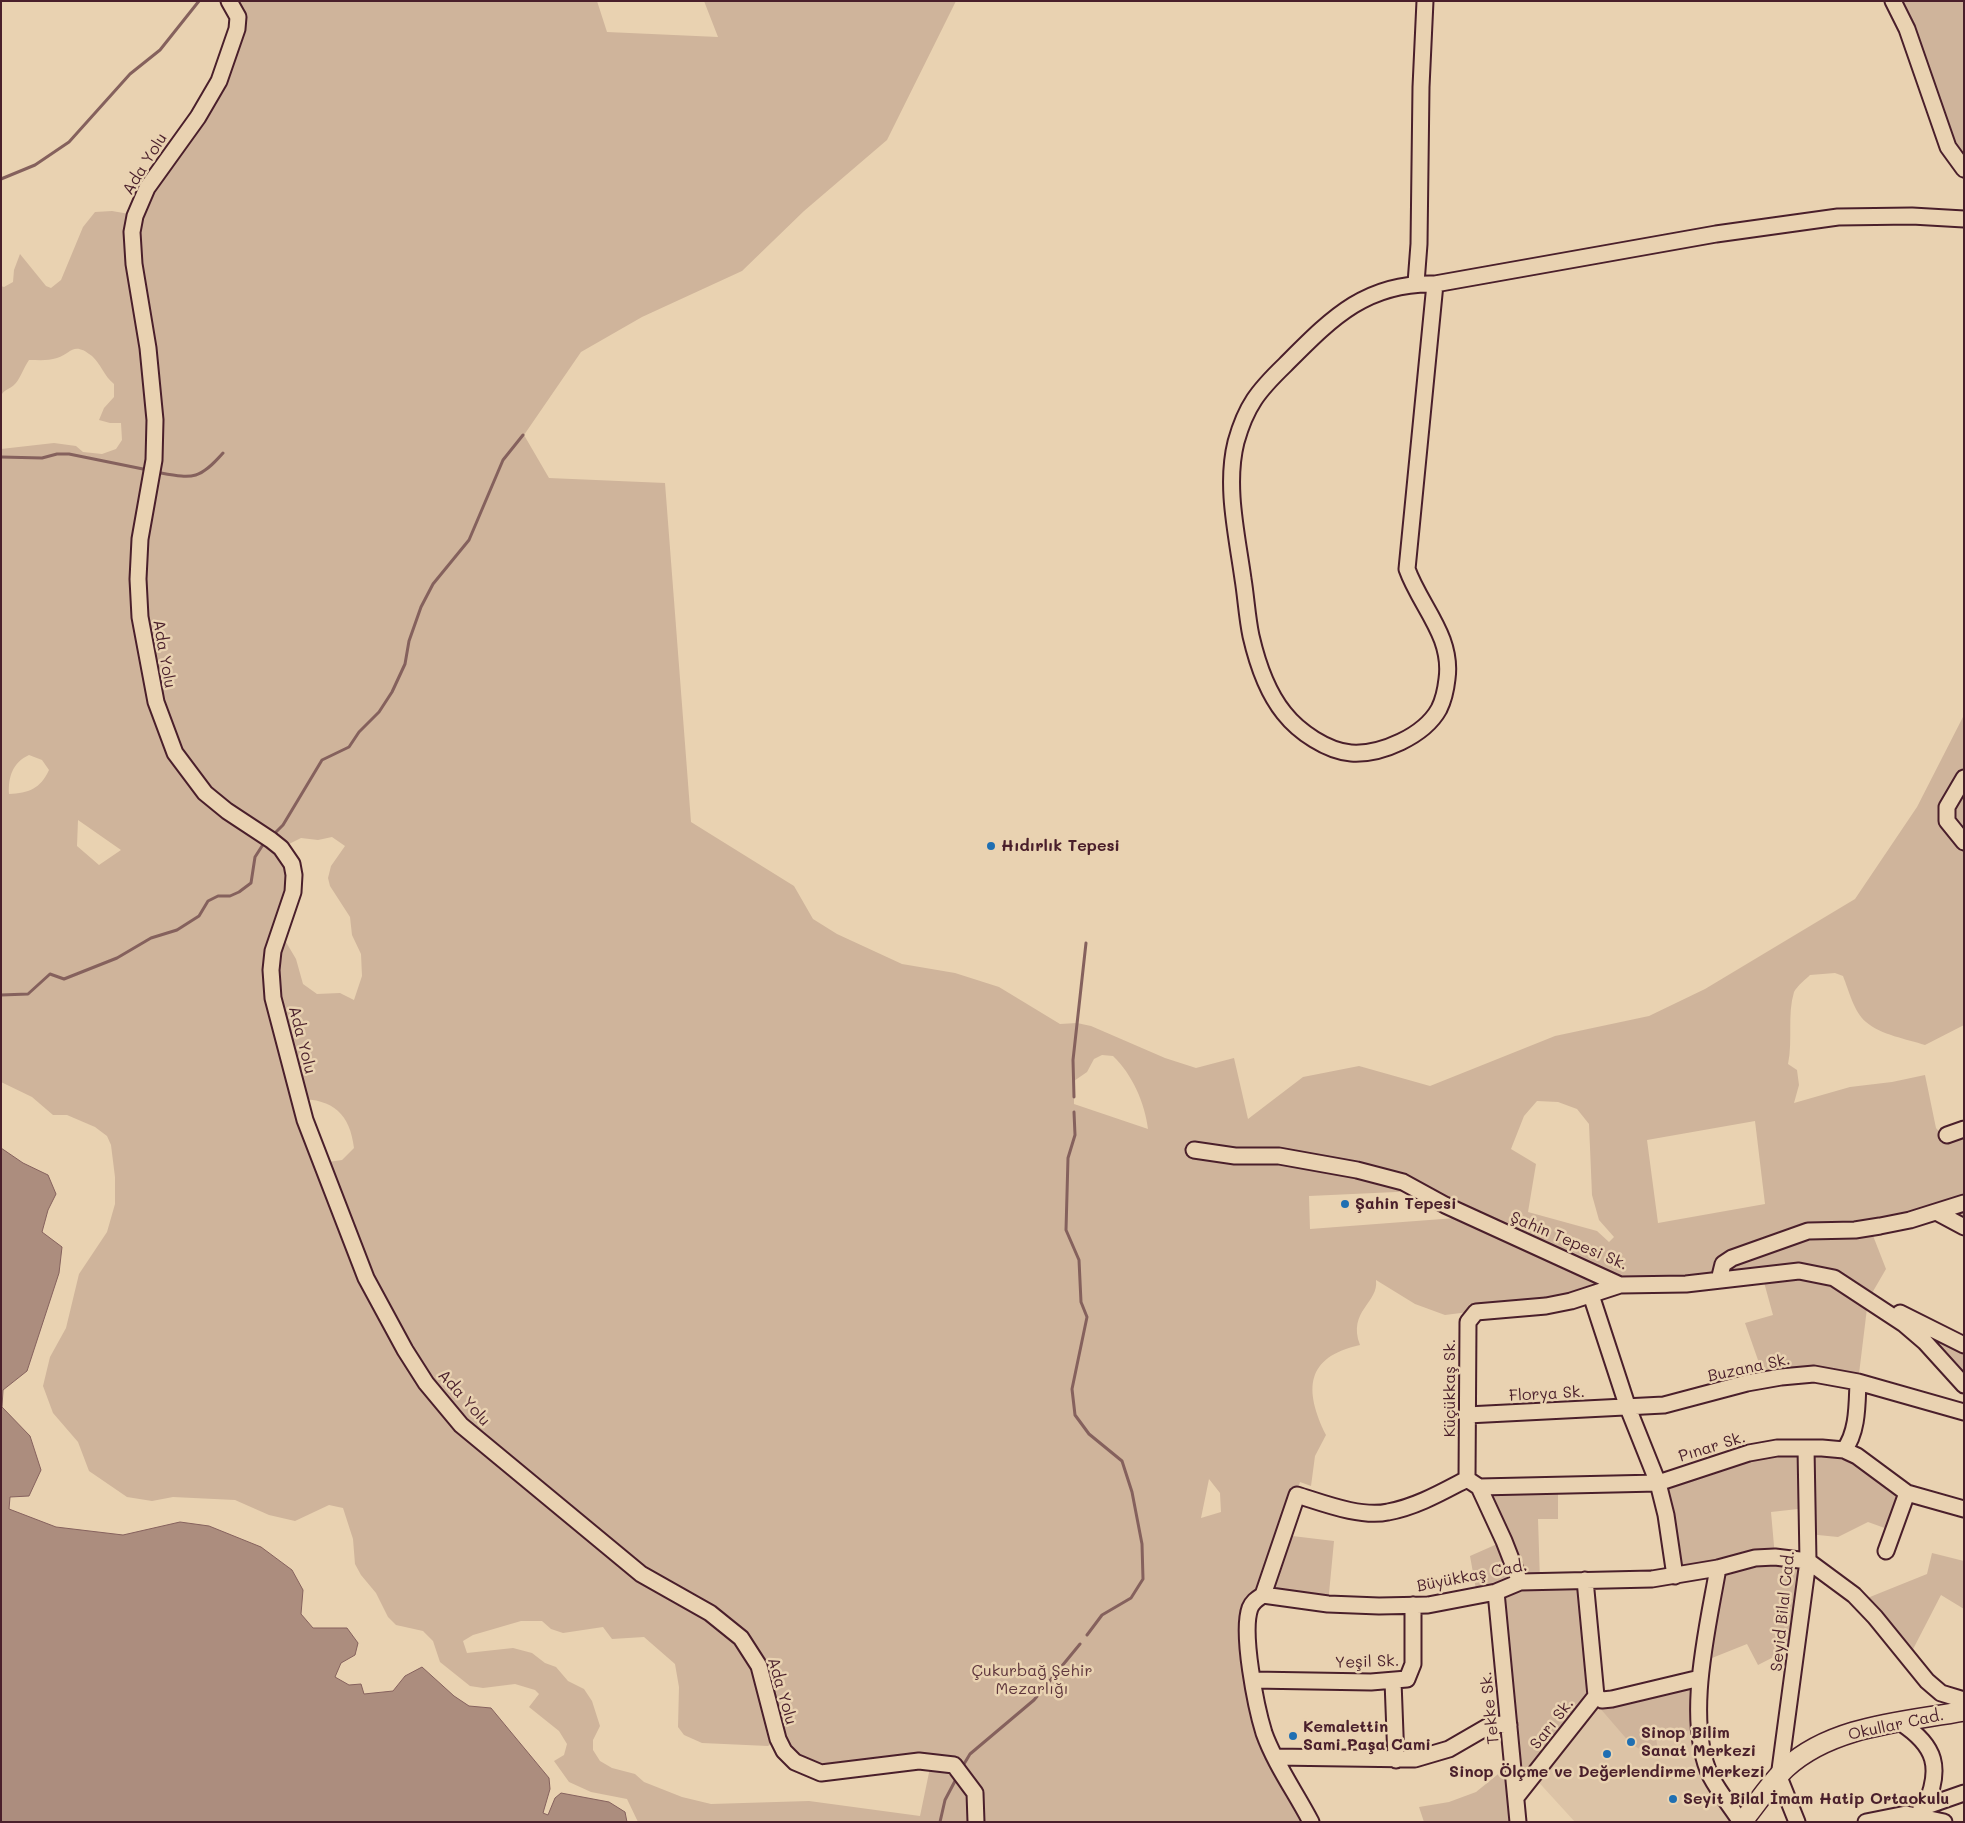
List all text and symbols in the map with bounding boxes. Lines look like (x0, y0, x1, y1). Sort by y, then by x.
street label: Ada Yolu (119, 130, 171, 198)
street label: Ada Yolu (149, 618, 179, 690)
place label: Hıdırlık Tepesi (1001, 836, 1120, 856)
marker: Hıdırlık Tepesi (985, 840, 997, 852)
street label: Ada Yolu (284, 1004, 320, 1076)
place label: Şahin Tepesi (1355, 1194, 1457, 1214)
marker: Şahin Tepesi (1339, 1198, 1351, 1210)
street label: Şahin Tepesi Sk. (1507, 1208, 1631, 1274)
street label: Küçükkaş Sk. (1440, 1339, 1460, 1437)
street label: Buzana Sk. (1706, 1350, 1792, 1386)
street label: Ada Yolu (434, 1366, 494, 1430)
street label: Florya Sk. (1508, 1382, 1586, 1406)
street label: Pınar Sk. (1676, 1428, 1748, 1466)
street label: Seyid Bilal Cad. (1767, 1550, 1799, 1672)
street label: Büyükkaş Cad. (1415, 1556, 1529, 1596)
street label: Yeşil Sk. (1334, 1651, 1400, 1673)
street label: Ada Yolu (763, 1655, 801, 1727)
park label: Çukurbağ Şehir Mezarlığı (972, 1661, 1092, 1699)
street label: Tekke Sk. (1477, 1671, 1503, 1745)
street label: Sarı Sk. (1526, 1695, 1578, 1753)
street label: Okullar Cad. (1846, 1705, 1946, 1745)
place label: Kemalettin Sami Paşa Cami (1303, 1717, 1431, 1755)
place label: Sinop Bilim Sanat Merkezi (1641, 1723, 1756, 1761)
marker: Kemalettin Sami Paşa Cami (1287, 1730, 1299, 1742)
marker: Sinop Bilim Sanat Merkezi (1625, 1736, 1637, 1748)
marker: Sinop Ölçme ve Değerlendirme Merkezi (1601, 1748, 1613, 1760)
place label: Sinop Ölçme ve Değerlendirme Merkezi (1449, 1762, 1765, 1782)
place label: Seyit Bilal İmam Hatip Ortaokulu (1683, 1789, 1949, 1809)
marker: Seyit Bilal İmam Hatip Ortaokulu (1667, 1793, 1679, 1805)

